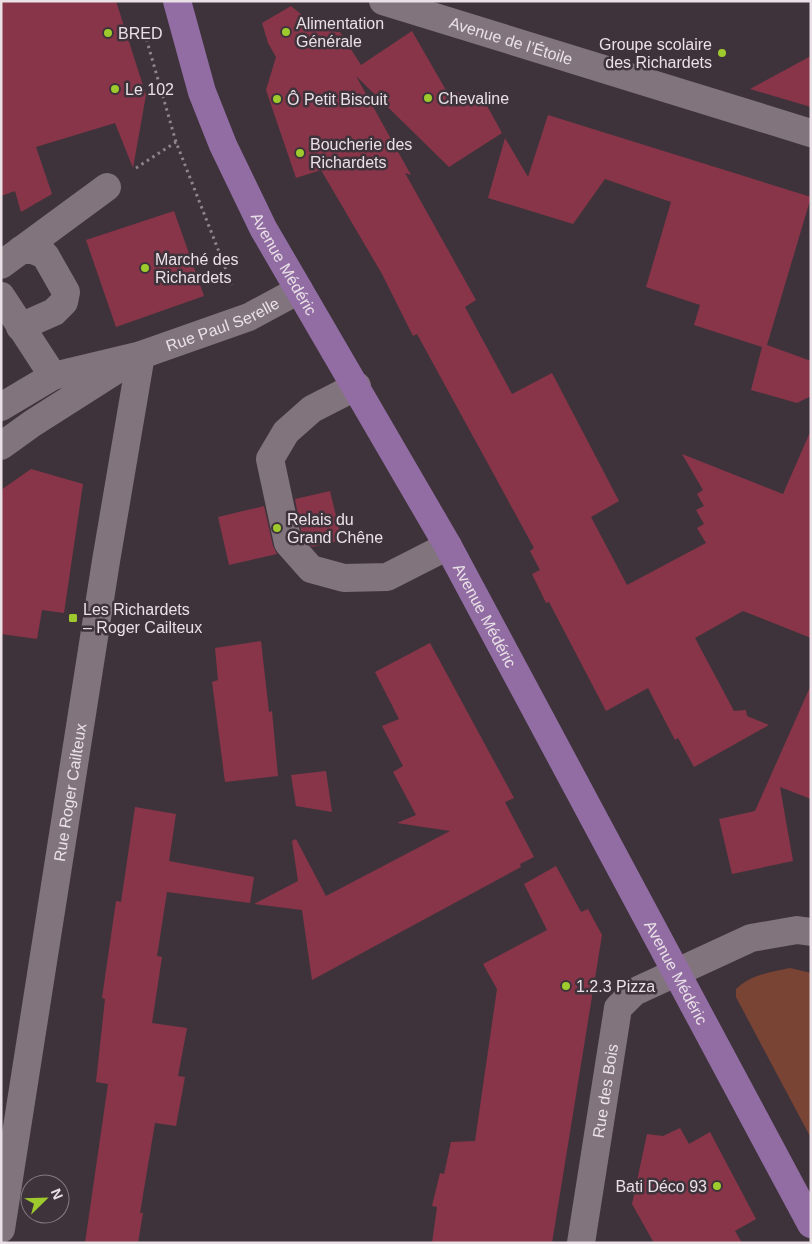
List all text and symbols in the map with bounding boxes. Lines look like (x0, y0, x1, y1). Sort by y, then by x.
street label: Avenue de l’Étoile (447, 14, 575, 68)
place label: Alimentation Générale (296, 15, 384, 50)
place label: BRED (118, 25, 162, 42)
marker: Alimentation Générale (280, 26, 292, 38)
marker: BRED (102, 27, 114, 39)
place label: Groupe scolaire des Richardets (599, 36, 712, 71)
marker: Groupe scolaire des Richardets (716, 47, 728, 59)
place label: Le 102 (125, 81, 174, 98)
marker: Le 102 (109, 83, 121, 95)
place label: Ô Petit Biscuit (287, 90, 388, 108)
place label: Chevaline (438, 90, 509, 107)
marker: Chevaline (422, 92, 434, 104)
marker: Ô Petit Biscuit (271, 93, 283, 105)
place label: Boucherie des Richardets (310, 136, 412, 171)
marker: Boucherie des Richardets (294, 147, 306, 159)
street label: Avenue Médéric (248, 210, 320, 318)
place label: Marché des Richardets (155, 251, 239, 286)
marker: Marché des Richardets (139, 262, 151, 274)
street label: Rue Paul Serelle (164, 294, 282, 355)
place label: Relais du Grand Chêne (287, 511, 383, 546)
marker: Relais du Grand Chêne (271, 522, 283, 534)
street label: Avenue Médéric (450, 561, 519, 670)
place label: Les Richardets – Roger Cailteux (83, 601, 202, 636)
marker: Les Richardets – Roger Cailteux (67, 612, 79, 624)
street label: Rue Roger Cailteux (51, 722, 89, 863)
street label: Avenue Médéric (641, 918, 711, 1027)
place label: 1.2.3 Pizza (576, 978, 655, 995)
marker: 1.2.3 Pizza (560, 980, 572, 992)
street label: Rue des Bois (590, 1043, 621, 1139)
north arrow (20, 1174, 70, 1224)
place label: Bati Déco 93 (615, 1178, 707, 1195)
marker: Bati Déco 93 (711, 1180, 723, 1192)
text: N (48, 1186, 66, 1202)

